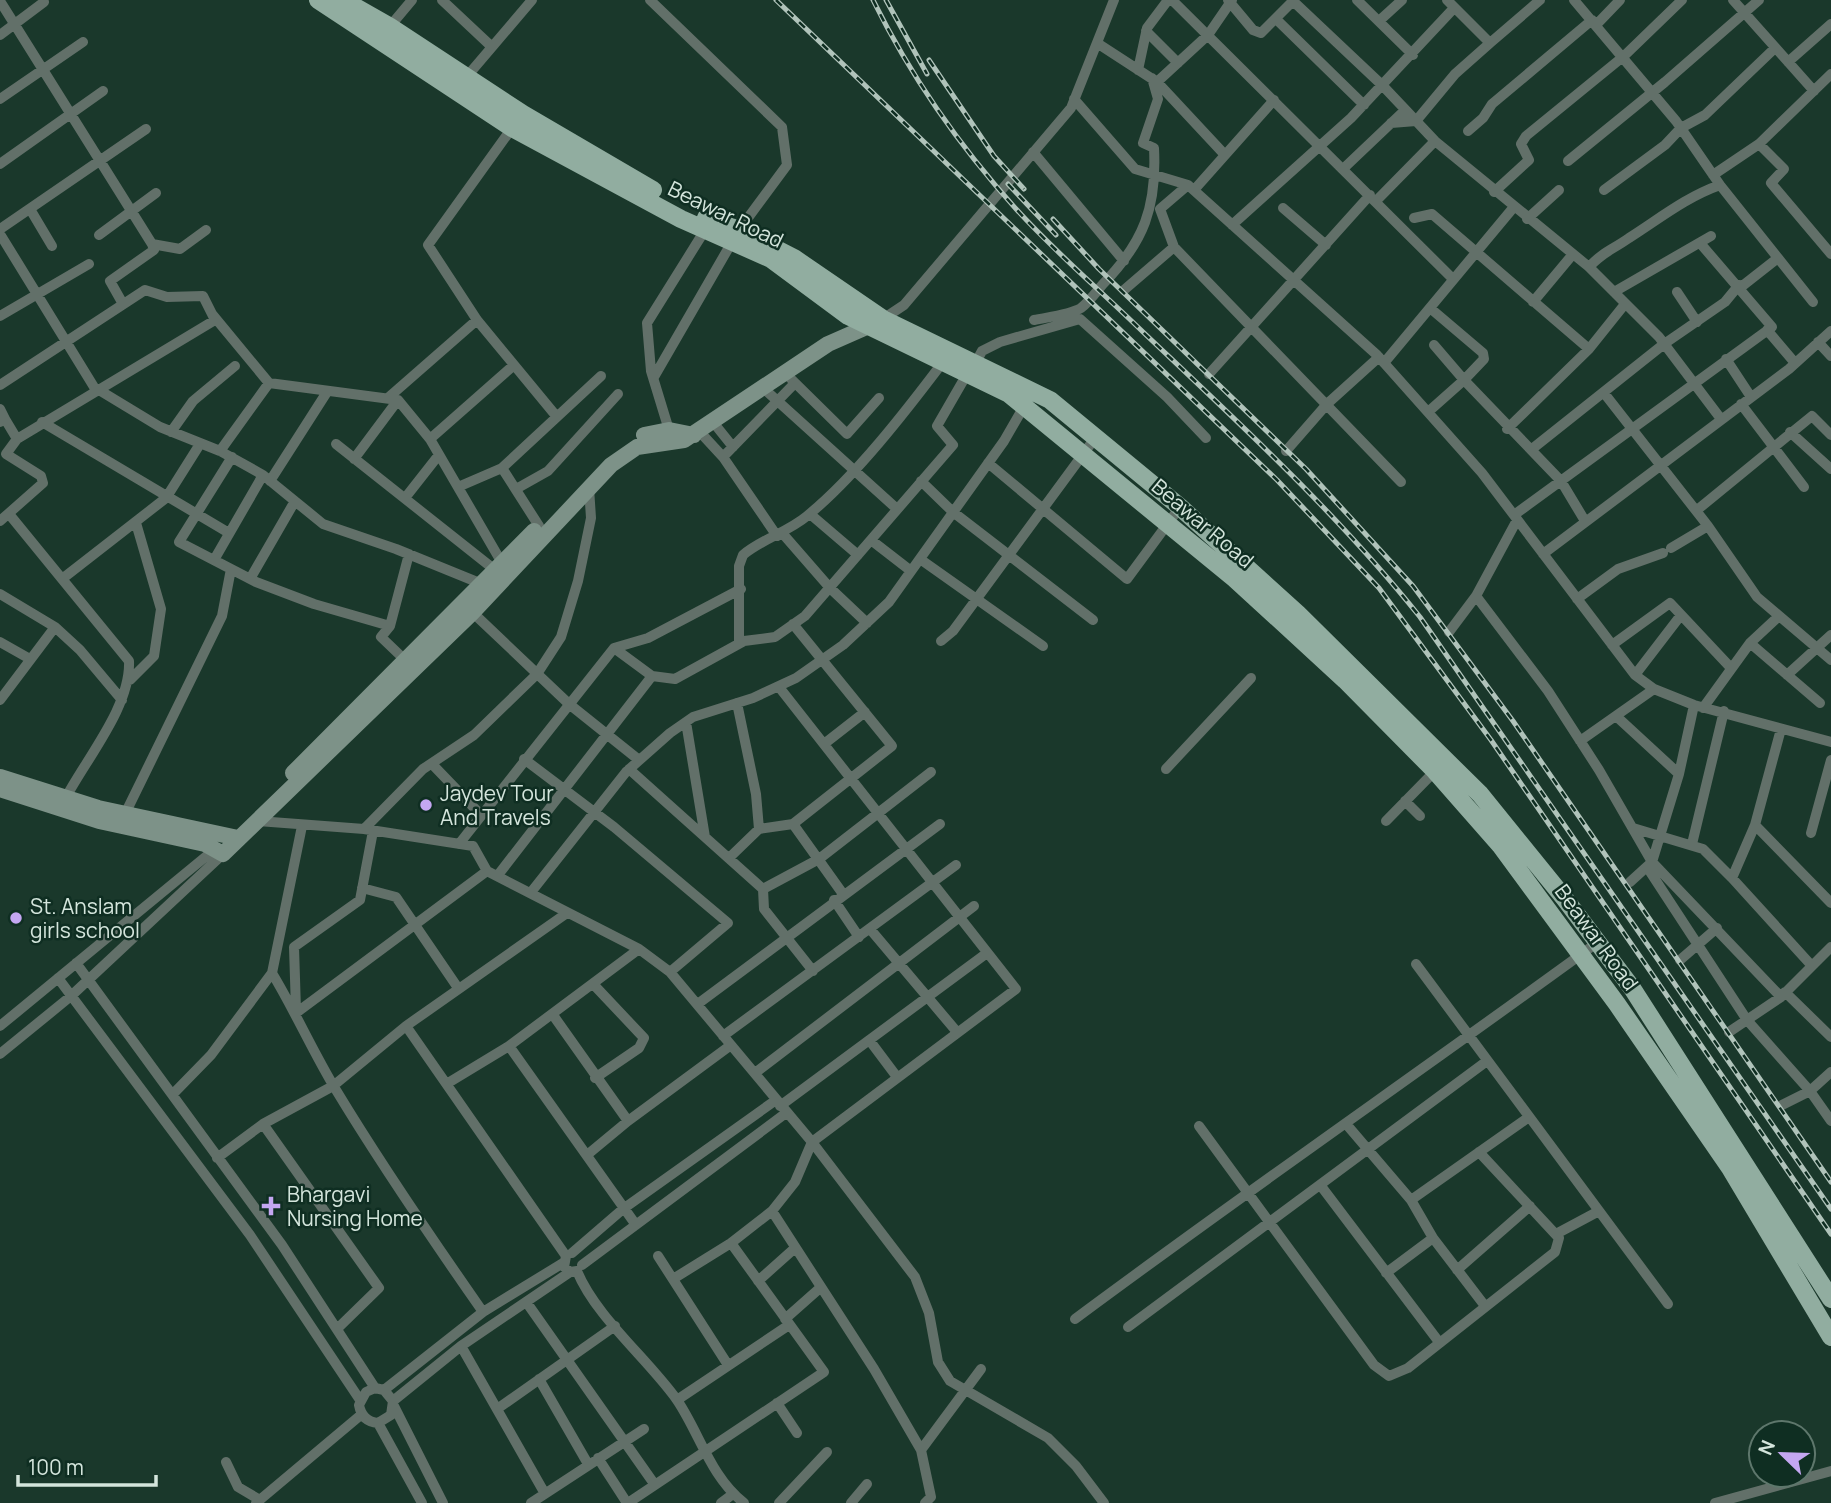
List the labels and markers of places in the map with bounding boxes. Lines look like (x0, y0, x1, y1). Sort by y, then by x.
place label: Jaydev Tour And Travels (440, 779, 554, 831)
marker: Jaydev Tour And Travels (418, 797, 434, 813)
place label: St. Anslam girls school (30, 892, 140, 944)
marker: St. Anslam girls school (8, 910, 24, 926)
place label: Bhargavi Nursing Home (287, 1180, 423, 1232)
marker: Bhargavi Nursing Home (261, 1196, 281, 1216)

